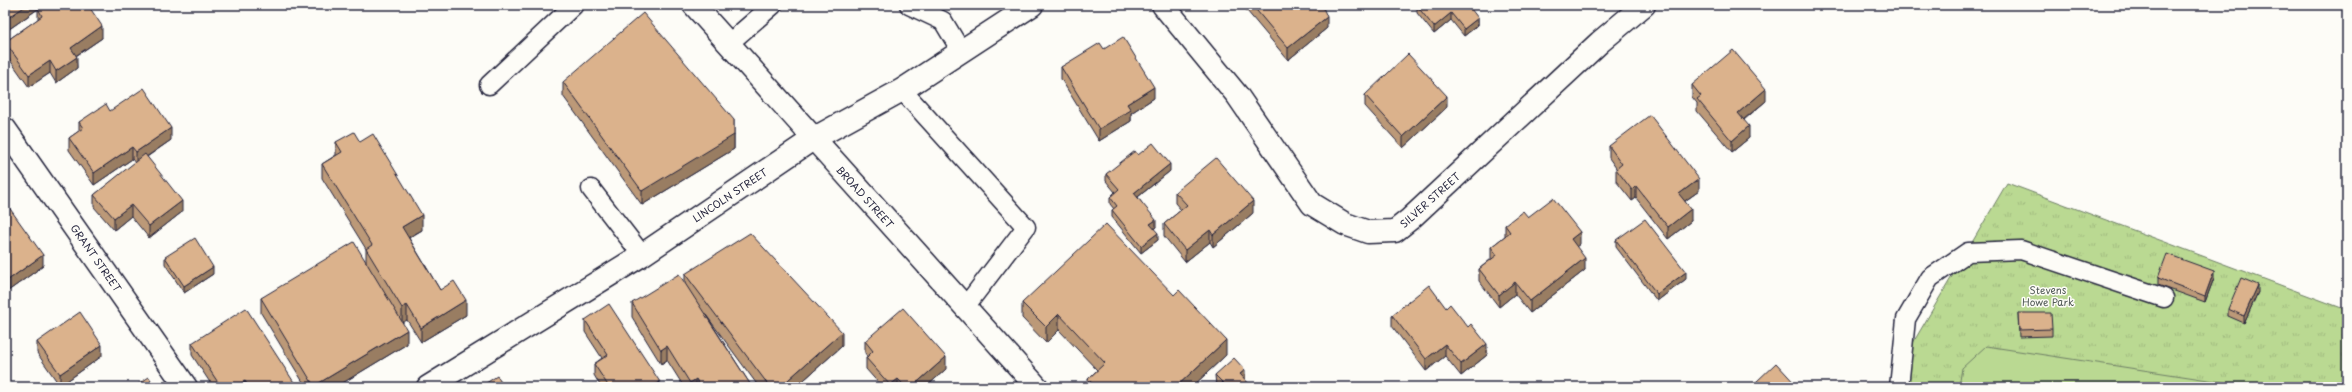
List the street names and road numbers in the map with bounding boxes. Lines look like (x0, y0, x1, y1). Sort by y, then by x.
street label: BROAD STREET (833, 162, 898, 231)
street label: LINCOLN STREET (689, 164, 770, 225)
street label: SILVER STREET (1396, 168, 1463, 231)
street label: GRANT STREET (67, 221, 125, 295)

